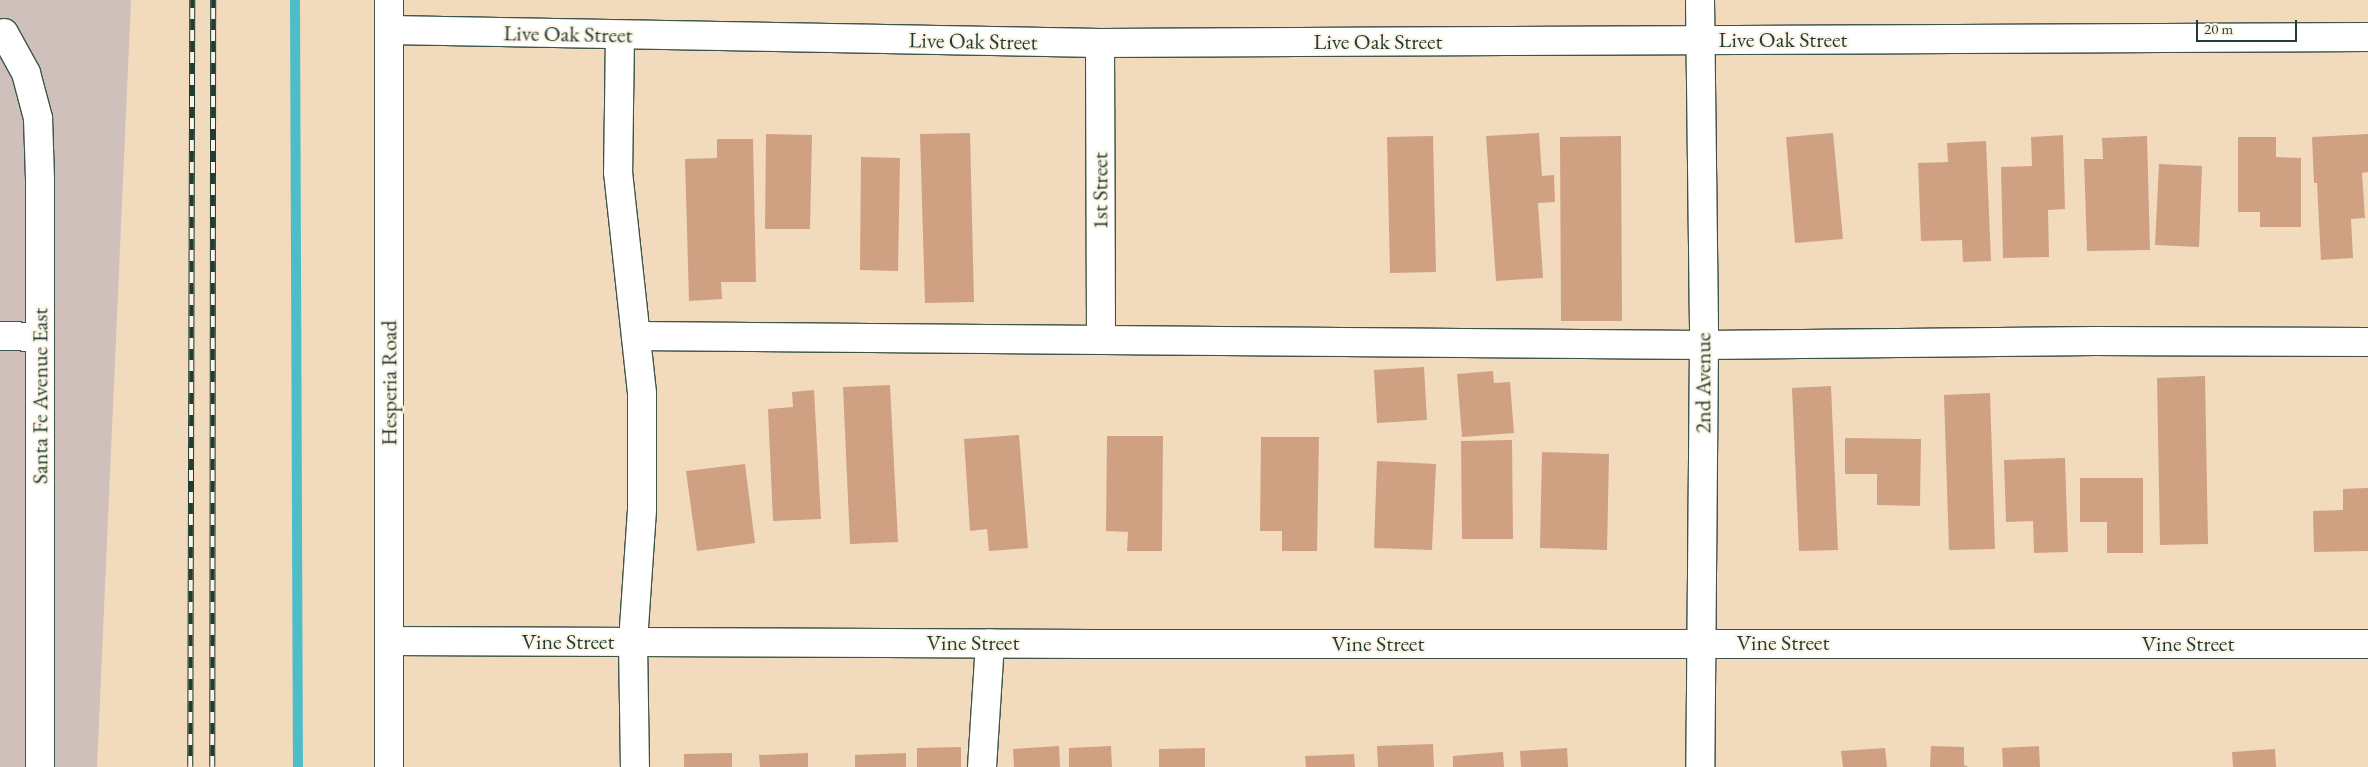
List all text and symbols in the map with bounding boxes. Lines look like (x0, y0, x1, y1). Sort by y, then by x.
scale bar (2198, 10, 2299, 42)
text: 20 m (2204, 19, 2233, 38)
street label: Live Oak Street (503, 20, 633, 48)
street label: Live Oak Street (908, 27, 1038, 55)
street label: Live Oak Street (1719, 27, 1847, 53)
street label: Live Oak Street (1314, 29, 1442, 55)
street label: 1st Street (1087, 152, 1113, 230)
street label: Santa Fe Avenue East (27, 308, 53, 484)
street label: Hesperia Road (376, 320, 402, 446)
street label: 2nd Avenue (1690, 333, 1716, 433)
street label: Vine Street (522, 629, 614, 655)
street label: Vine Street (927, 630, 1019, 656)
street label: Vine Street (1737, 630, 1829, 656)
street label: Vine Street (1332, 631, 1424, 657)
street label: Vine Street (2142, 631, 2234, 657)

